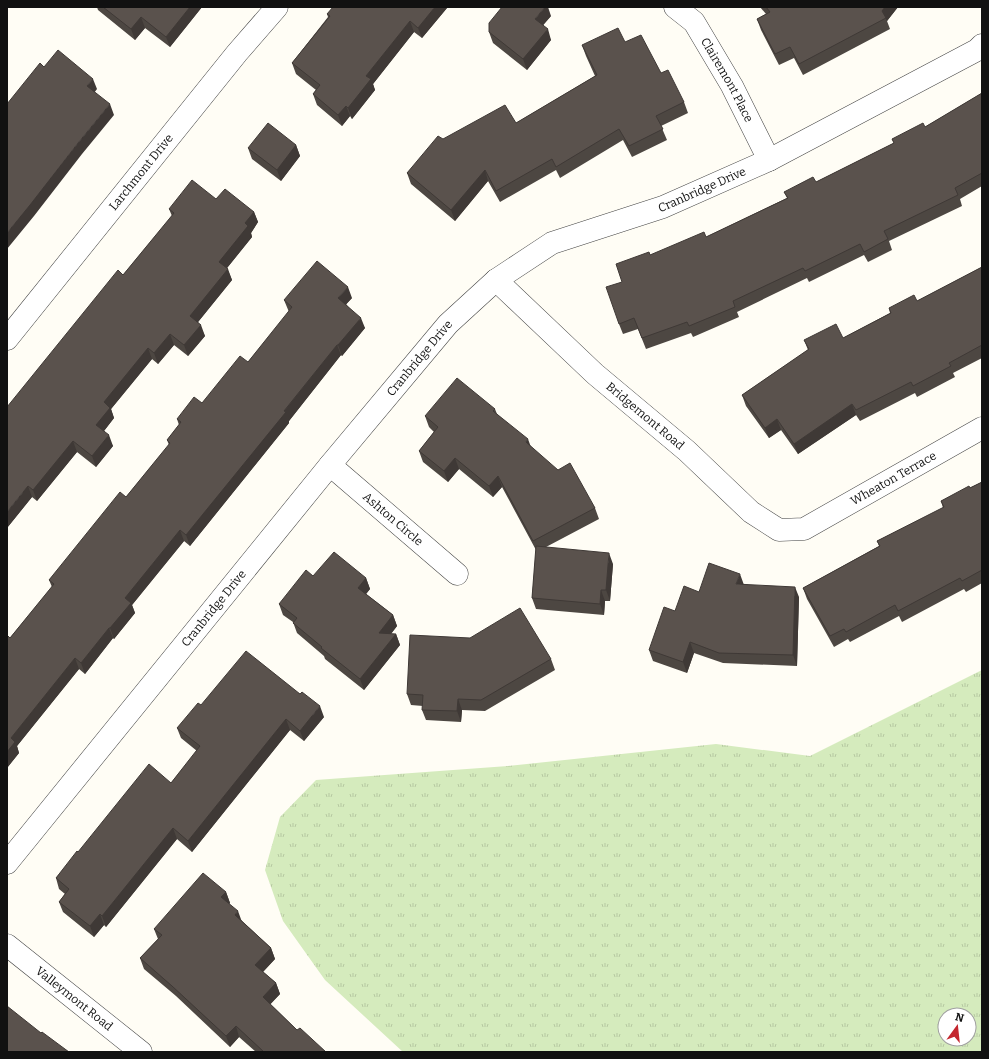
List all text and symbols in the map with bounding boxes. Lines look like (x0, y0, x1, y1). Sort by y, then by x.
street label: Clairemont Place (698, 35, 756, 125)
street label: Larchmont Drive (106, 131, 176, 213)
street label: Cranbridge Drive (656, 164, 748, 215)
street label: Cranbridge Drive (384, 317, 455, 399)
street label: Bridgemont Road (603, 379, 687, 453)
street label: Wheaton Terrace (848, 448, 939, 508)
street label: Ashton Circle (360, 489, 426, 549)
street label: Cranbridge Drive (178, 567, 249, 649)
street label: Valleymont Road (33, 964, 115, 1034)
north arrow (937, 1007, 977, 1047)
text: N (954, 1010, 966, 1025)

